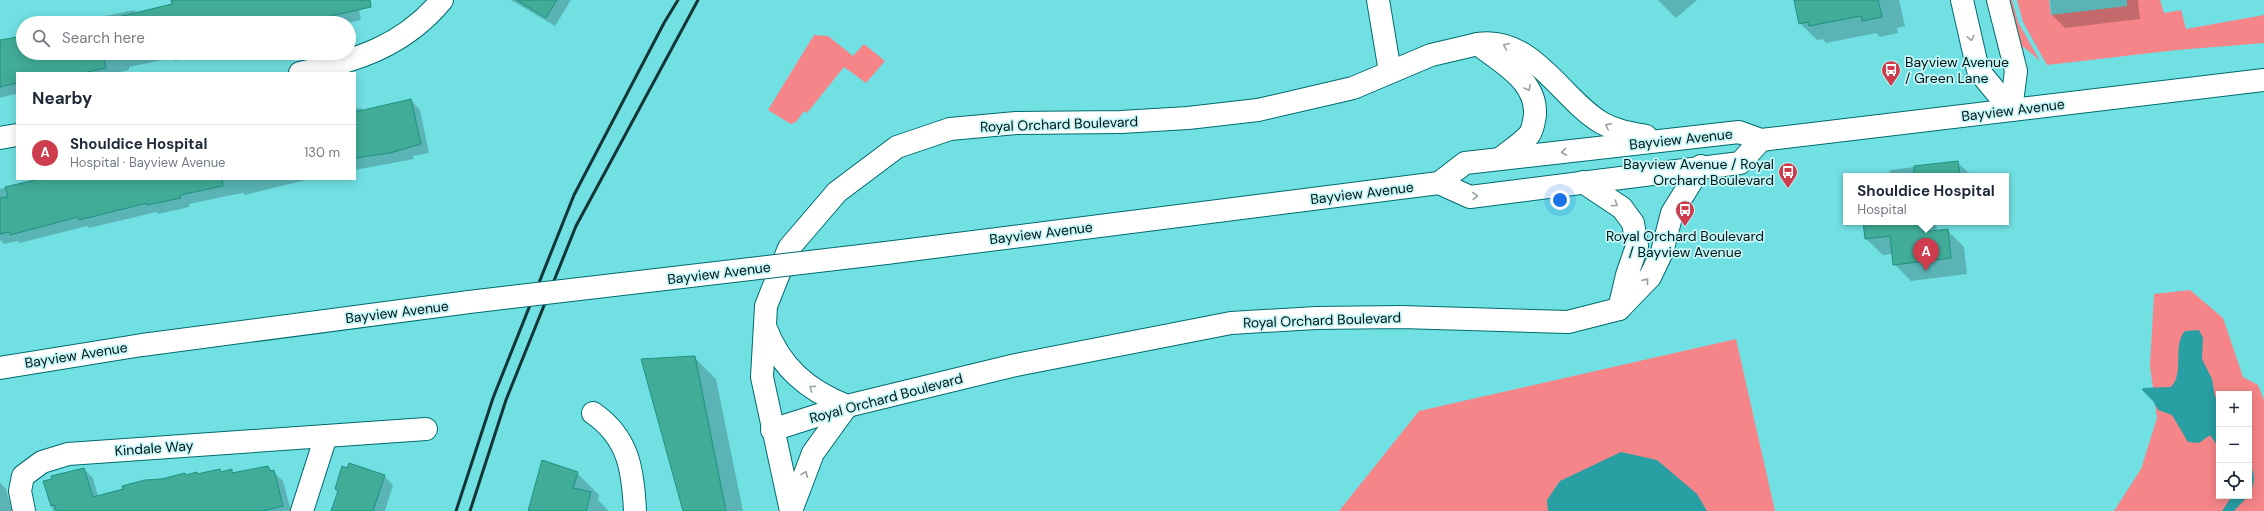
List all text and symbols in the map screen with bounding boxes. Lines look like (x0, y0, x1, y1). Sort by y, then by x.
search box (16, 16, 356, 60)
icon: search (30, 27, 52, 49)
text: Search here (62, 28, 145, 48)
one-way arrow (1966, 35, 1974, 41)
one-way arrow (1503, 43, 1510, 51)
place label: Bayview Avenue / Green Lane (1905, 53, 2009, 87)
bus stop icon: Bayview Avenue / Green Lane (1880, 59, 1902, 87)
one-way arrow (1523, 84, 1530, 91)
text: Nearby (32, 87, 92, 109)
street label: Bayview Avenue (1960, 95, 2066, 125)
street label: Royal Orchard Boulevard (980, 112, 1138, 136)
one-way arrow (1604, 123, 1612, 131)
street label: Bayview Avenue (1628, 125, 1734, 153)
text: Shouldice Hospital (70, 134, 207, 154)
text: A (40, 144, 50, 161)
text: 130 m (304, 144, 340, 161)
one-way arrow (1561, 147, 1567, 156)
text: Hospital · Bayview Avenue (70, 154, 226, 171)
place label: Bayview Avenue / Royal Orchard Boulevard (1623, 155, 1774, 189)
bus stop icon: Bayview Avenue / Royal Orchard Boulevard (1777, 161, 1799, 189)
popup (1843, 173, 2009, 225)
street label: Bayview Avenue (1309, 178, 1415, 208)
text: Shouldice Hospital (1857, 181, 1995, 201)
your location (1550, 190, 1570, 210)
one-way arrow (1472, 192, 1478, 200)
one-way arrow (1611, 199, 1618, 206)
bus stop icon: Royal Orchard Boulevard / Bayview Avenue (1674, 199, 1696, 227)
text: Hospital (1857, 201, 1907, 218)
street label: Bayview Avenue (988, 218, 1094, 248)
place label: Royal Orchard Boulevard / Bayview Avenue (1606, 227, 1764, 261)
pin: A (1913, 238, 1939, 271)
street label: Bayview Avenue (666, 258, 772, 288)
one-way arrow (1641, 278, 1648, 285)
street label: Bayview Avenue (344, 297, 450, 327)
street label: Royal Orchard Boulevard (1243, 308, 1401, 332)
street label: Bayview Avenue (23, 338, 129, 372)
street label: Royal Orchard Boulevard (807, 369, 965, 427)
one-way arrow (810, 386, 817, 393)
map controls (2216, 391, 2252, 499)
button: + (2216, 391, 2252, 427)
button: − (2216, 427, 2252, 463)
street label: Kindale Way (114, 436, 194, 460)
button: locate (2216, 463, 2252, 499)
one-way arrow (800, 471, 808, 478)

